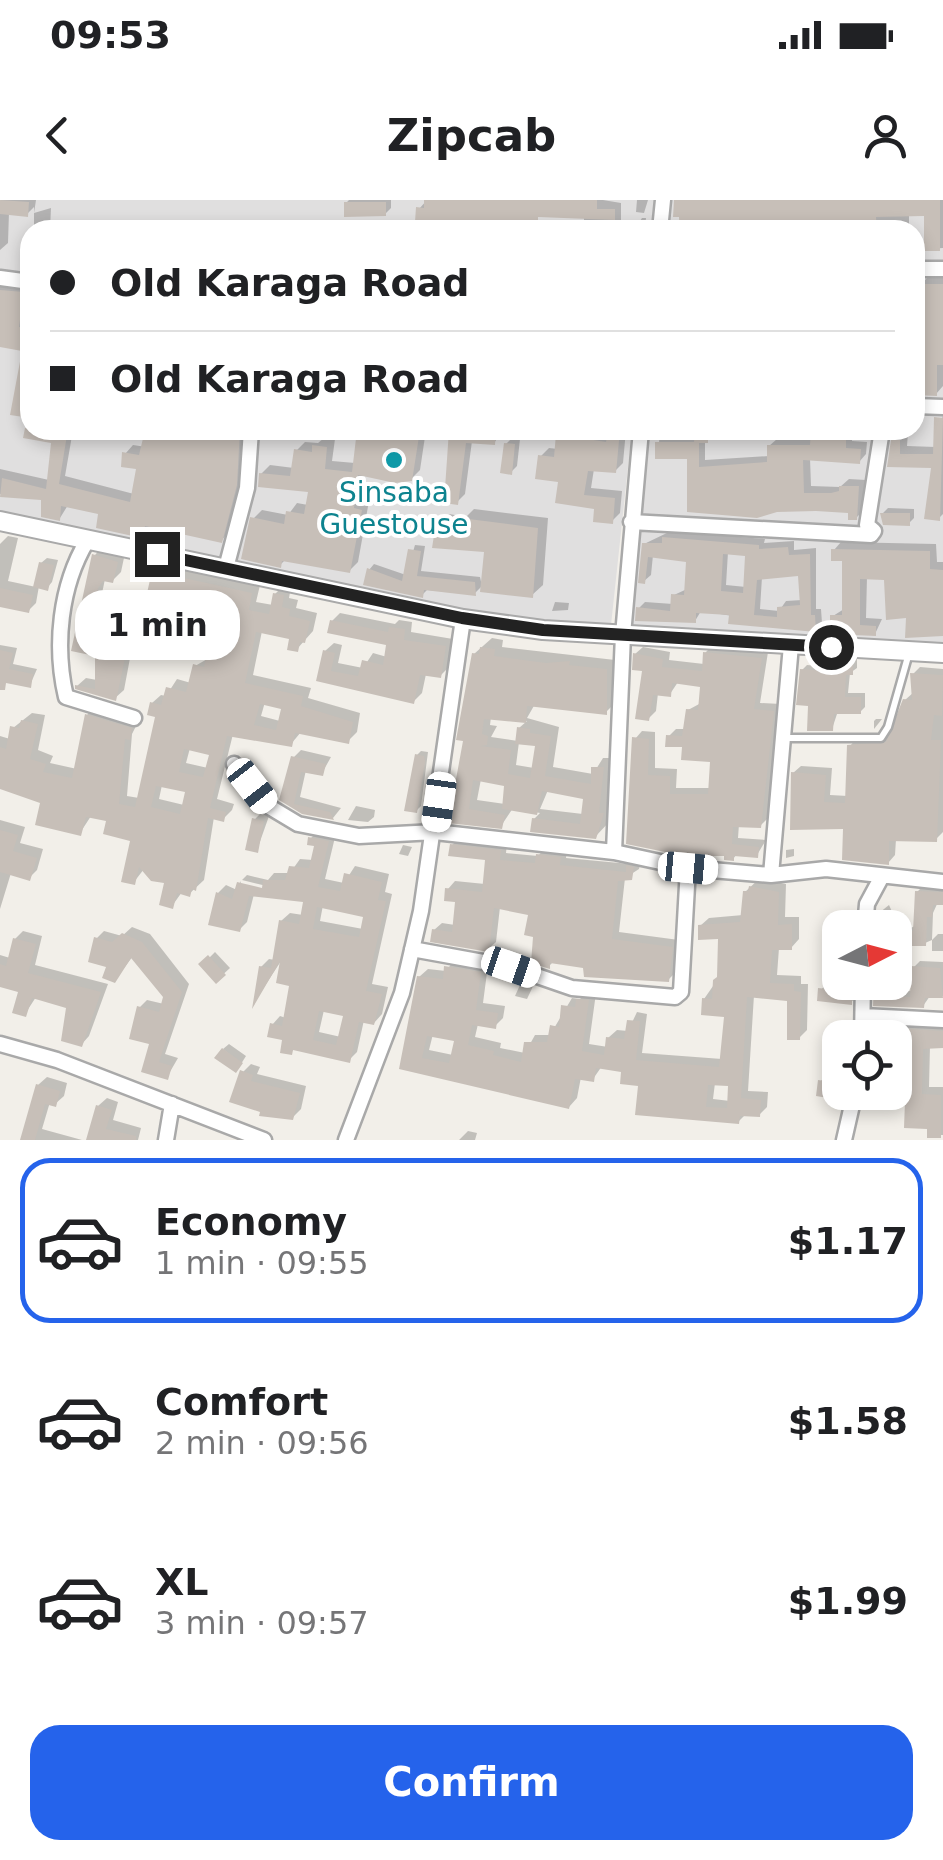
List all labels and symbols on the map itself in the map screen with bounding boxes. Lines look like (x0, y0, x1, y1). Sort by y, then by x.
marker: Sinsaba Guestouse (383, 449, 405, 471)
place label: Sinsaba Guestouse (320, 476, 468, 541)
route end (135, 532, 180, 577)
callout: 1 min (74, 589, 240, 659)
route start (809, 625, 854, 670)
car (222, 753, 282, 819)
car (420, 770, 458, 834)
car (657, 850, 719, 886)
north arrow (822, 910, 912, 1000)
car (478, 943, 544, 991)

